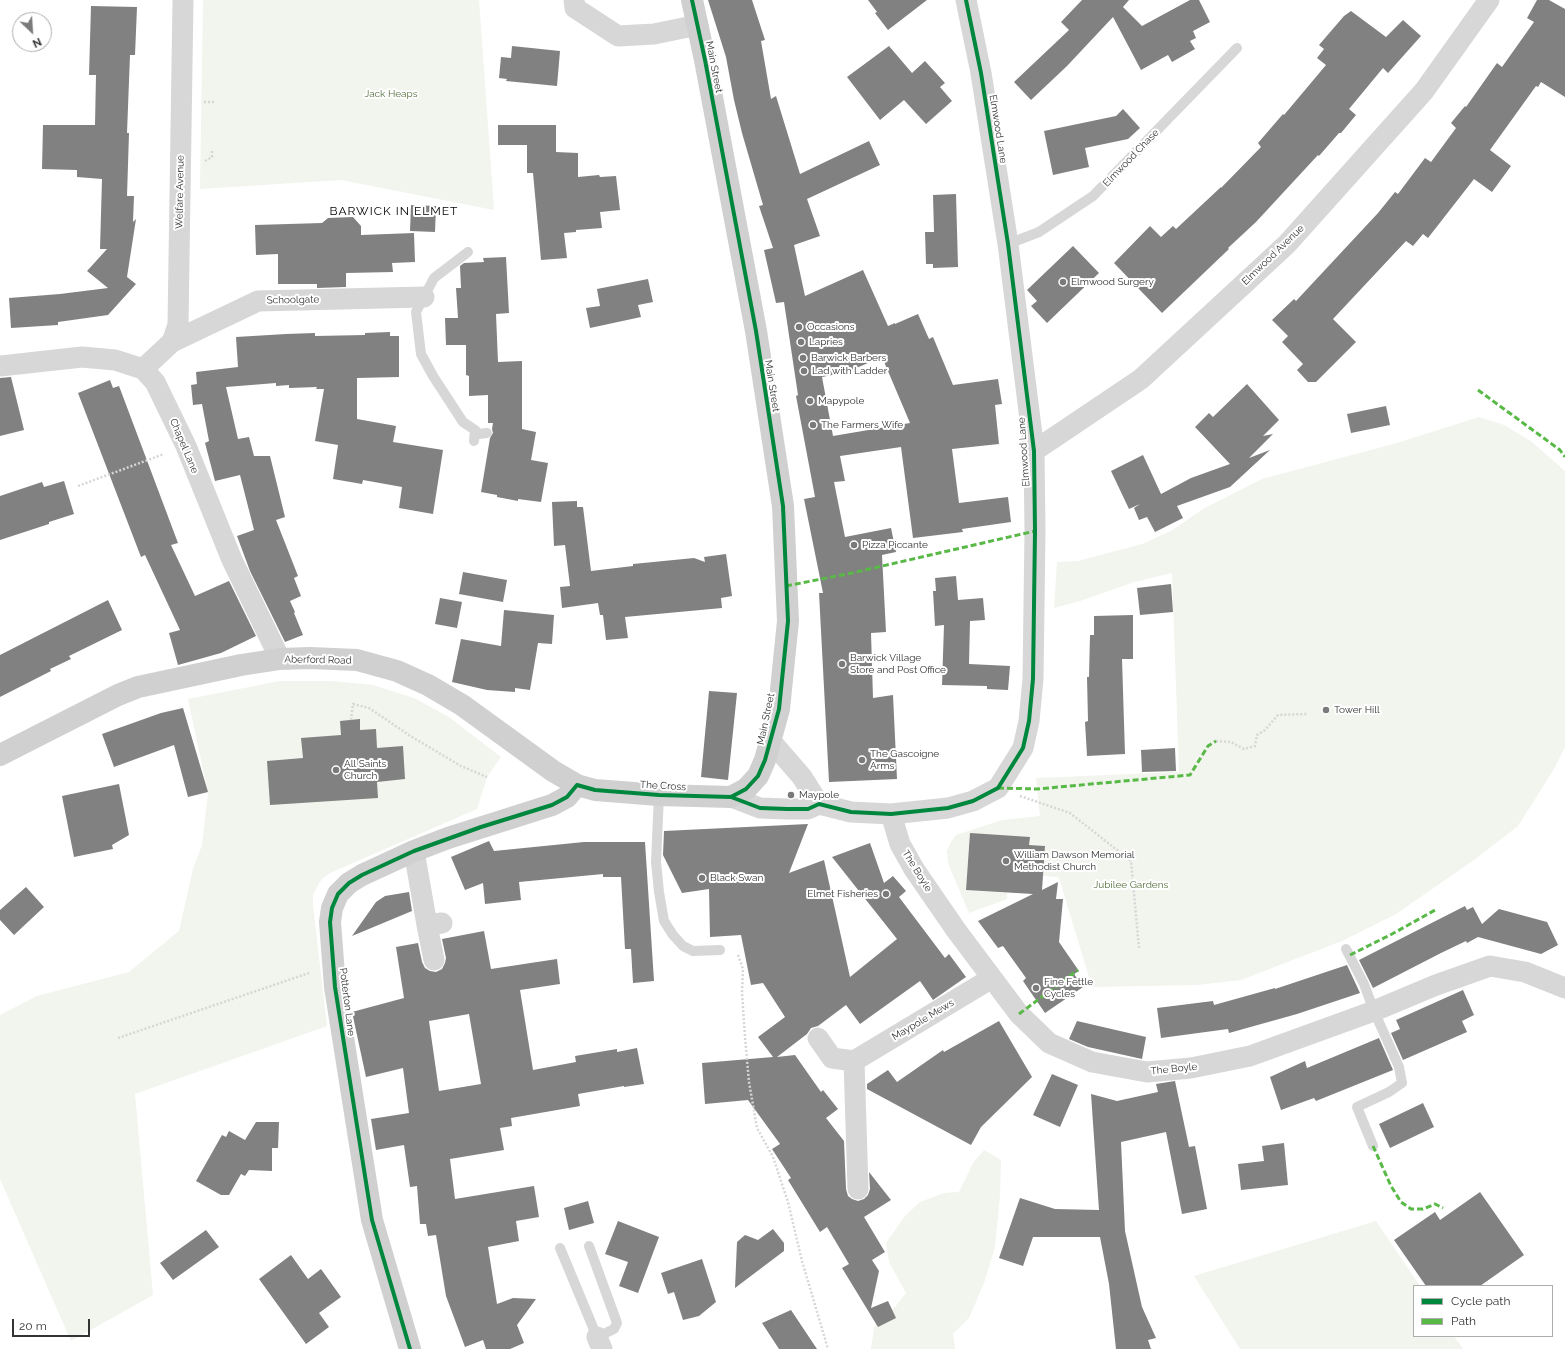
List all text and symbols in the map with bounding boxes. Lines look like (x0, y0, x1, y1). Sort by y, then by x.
north arrow (12, 12, 52, 52)
text: N (30, 35, 43, 50)
street label: Main Street (703, 40, 725, 94)
park label: Jack Heaps (364, 88, 418, 100)
street label: Elmwood Lane (987, 94, 1009, 164)
street label: Elmwood Chase (1101, 127, 1161, 189)
street label: Welfare Avenue (173, 155, 187, 229)
district label: BARWICK IN ELMET (330, 204, 458, 218)
street label: Elmwood Avenue (1239, 222, 1307, 288)
place label: Elmwood Surgery (1071, 276, 1154, 288)
marker: Elmwood Surgery (1058, 277, 1068, 287)
street label: Schoolgate (267, 294, 319, 306)
place label: Occasions (807, 321, 855, 333)
marker: Occasions (794, 322, 804, 332)
place label: Lapries (809, 336, 843, 348)
marker: Lapries (796, 337, 806, 347)
place label: Barwick Barbers (811, 352, 886, 364)
marker: Barwick Barbers (798, 353, 808, 363)
street label: Main Street (762, 359, 782, 413)
place label: Lad with Ladder (812, 365, 887, 377)
marker: Lad with Ladder (799, 366, 809, 376)
place label: Mapypole (818, 395, 864, 407)
marker: Mapypole (805, 396, 815, 406)
street label: Chapel Lane (167, 417, 201, 475)
street label: Elmwood Lane (1016, 417, 1032, 487)
place label: The Farmers Wife (821, 419, 903, 431)
marker: The Farmers Wife (808, 420, 818, 430)
place label: Pizza Piccante (862, 539, 928, 551)
marker: Pizza Piccante (849, 540, 859, 550)
place label: Barwick Village Store and Post Office (850, 652, 946, 676)
street label: Aberford Road (284, 653, 352, 667)
marker: Barwick Village Store and Post Office (837, 659, 847, 669)
street label: Main Street (755, 692, 777, 746)
place label: Tower Hill (1334, 704, 1380, 716)
marker: Tower Hill (1321, 705, 1331, 715)
place label: The Gascoigne Arms (870, 748, 939, 772)
marker: The Gascoigne Arms (857, 755, 867, 765)
place label: All Saints Church (344, 758, 386, 782)
marker: All Saints Church (331, 765, 341, 775)
street label: The Cross (640, 779, 686, 793)
place label: Maypole (799, 789, 839, 801)
marker: Maypole (786, 790, 796, 800)
street label: The Boyle (900, 848, 934, 894)
place label: William Dawson Memorial Methodist Church (1014, 849, 1135, 872)
marker: William Dawson Memorial Methodist Church (1001, 856, 1011, 866)
place label: Black Swan (710, 872, 763, 884)
marker: Black Swan (697, 873, 707, 883)
park label: Jubilee Gardens (1094, 879, 1168, 891)
place label: Elmet Fisheries (807, 888, 878, 900)
marker: Elmet Fisheries (881, 889, 891, 899)
street label: Potterton Lane (337, 967, 357, 1037)
place label: Fine Fettle Cycles (1044, 976, 1093, 1000)
marker: Fine Fettle Cycles (1031, 983, 1041, 993)
street label: Maypole Mews (890, 997, 956, 1043)
street label: The Boyle (1150, 1061, 1198, 1077)
legend (1413, 1285, 1553, 1337)
text: Cycle path (1451, 1294, 1510, 1308)
scale bar (14, 1311, 92, 1337)
text: Path (1451, 1314, 1476, 1328)
text: 20 m (19, 1319, 47, 1333)

